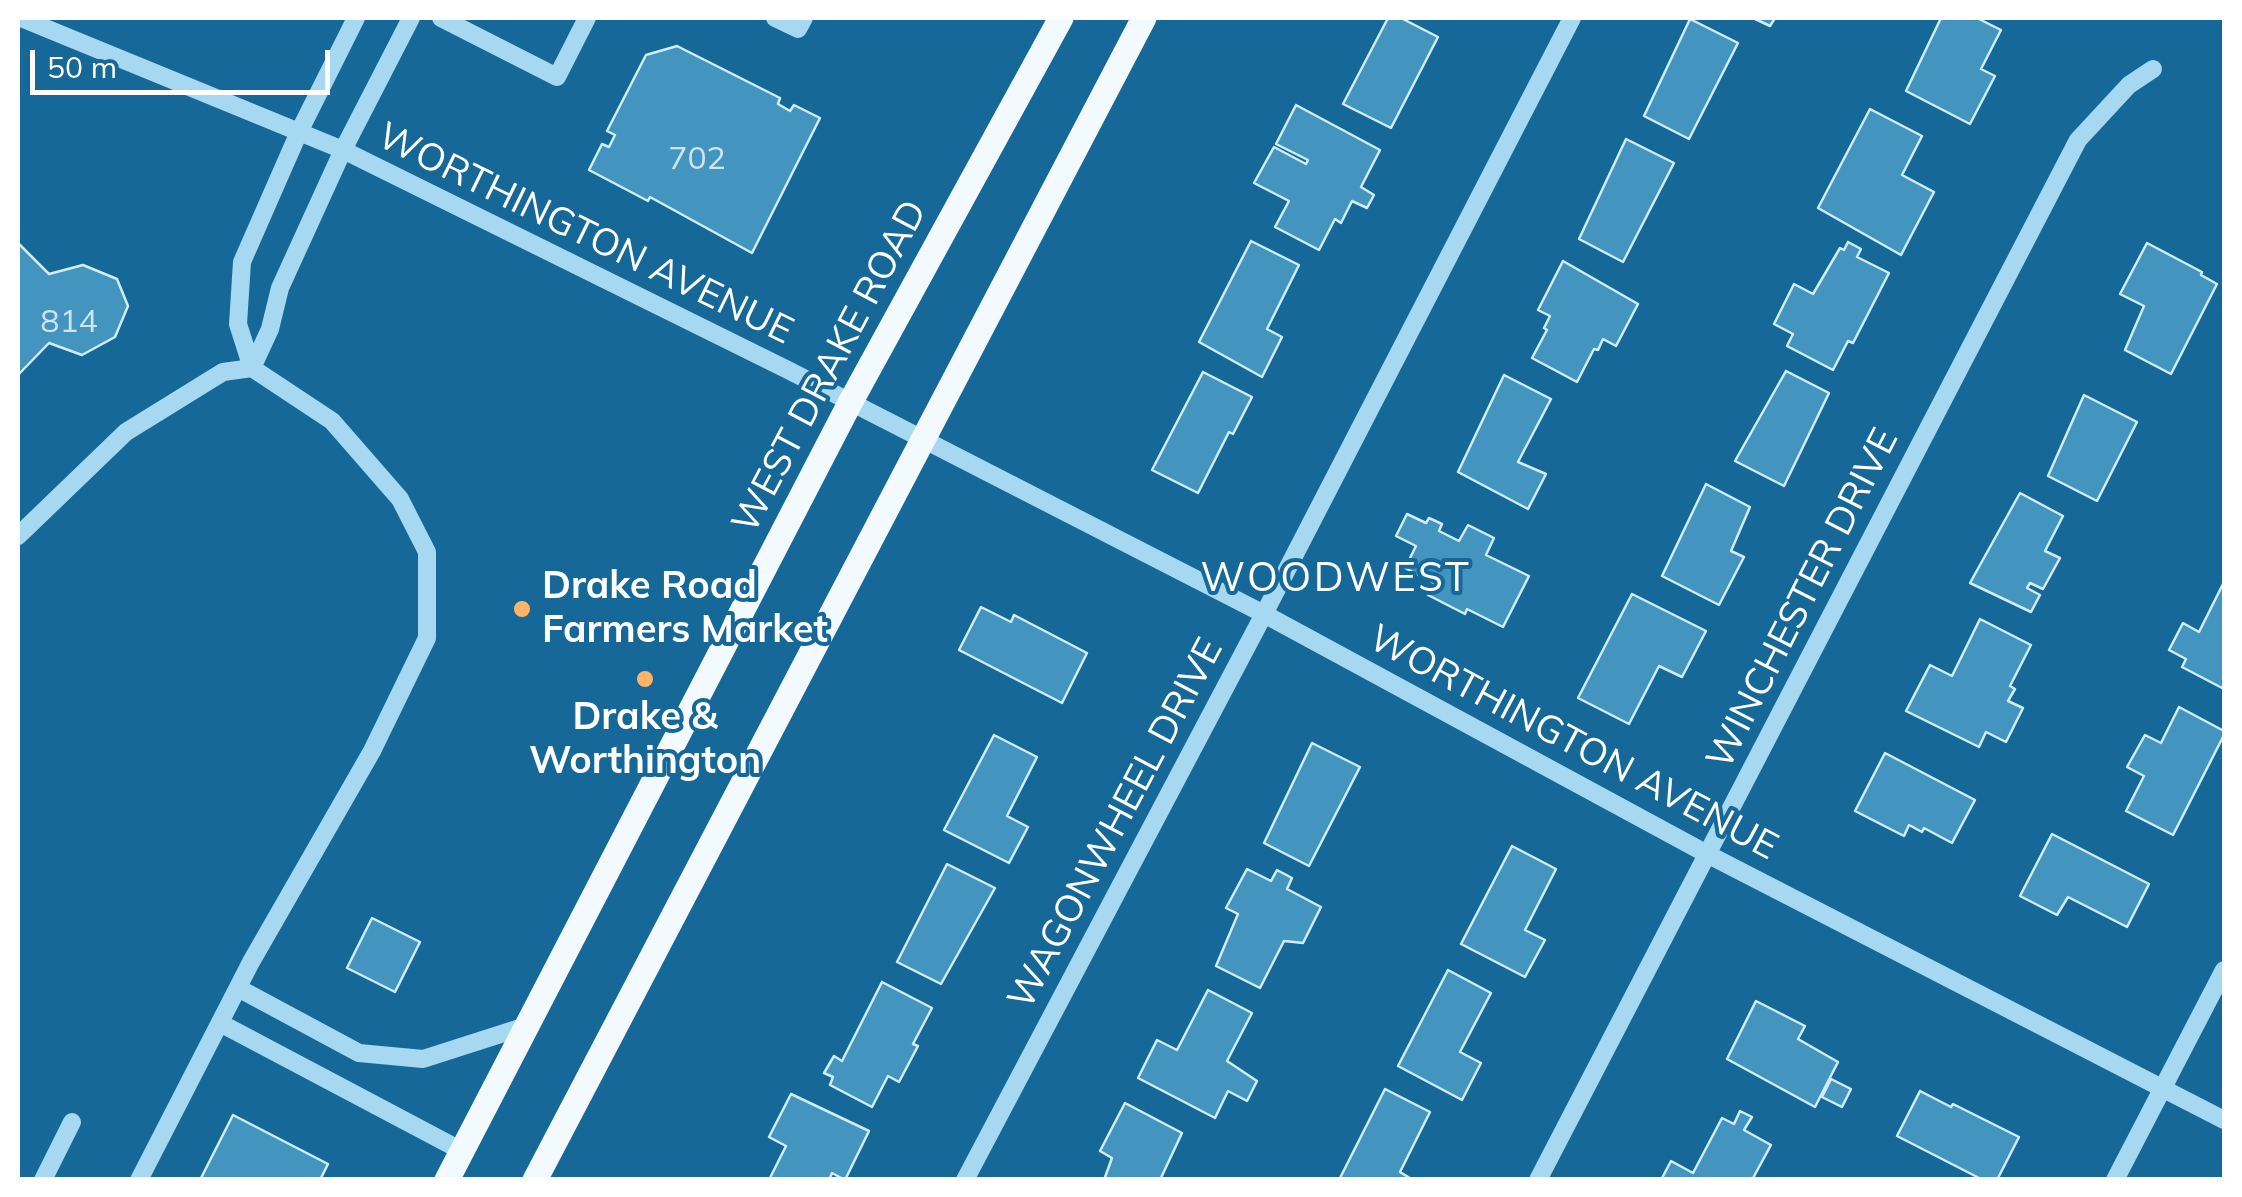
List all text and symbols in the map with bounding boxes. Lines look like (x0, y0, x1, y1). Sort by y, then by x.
scale bar (35, 30, 335, 92)
text: 50 m (47, 48, 117, 86)
street label: WORTHINGTON AVENUE (370, 114, 800, 354)
house number: 702 (668, 140, 726, 178)
street label: WEST DRAKE ROAD (723, 193, 937, 541)
house number: 814 (40, 303, 98, 341)
street label: WINCHESTER DRIVE (1697, 421, 1909, 777)
district label: WOODWEST (1201, 555, 1471, 603)
place label: Drake Road Farmers Market (542, 564, 828, 654)
marker: Drake Road Farmers Market (511, 598, 533, 620)
street label: WORTHINGTON AVENUE (1361, 616, 1785, 870)
street label: WAGONWHEEL DRIVE (999, 631, 1233, 1017)
marker: Drake & Worthington (634, 668, 656, 690)
place label: Drake & Worthington (529, 695, 761, 784)

